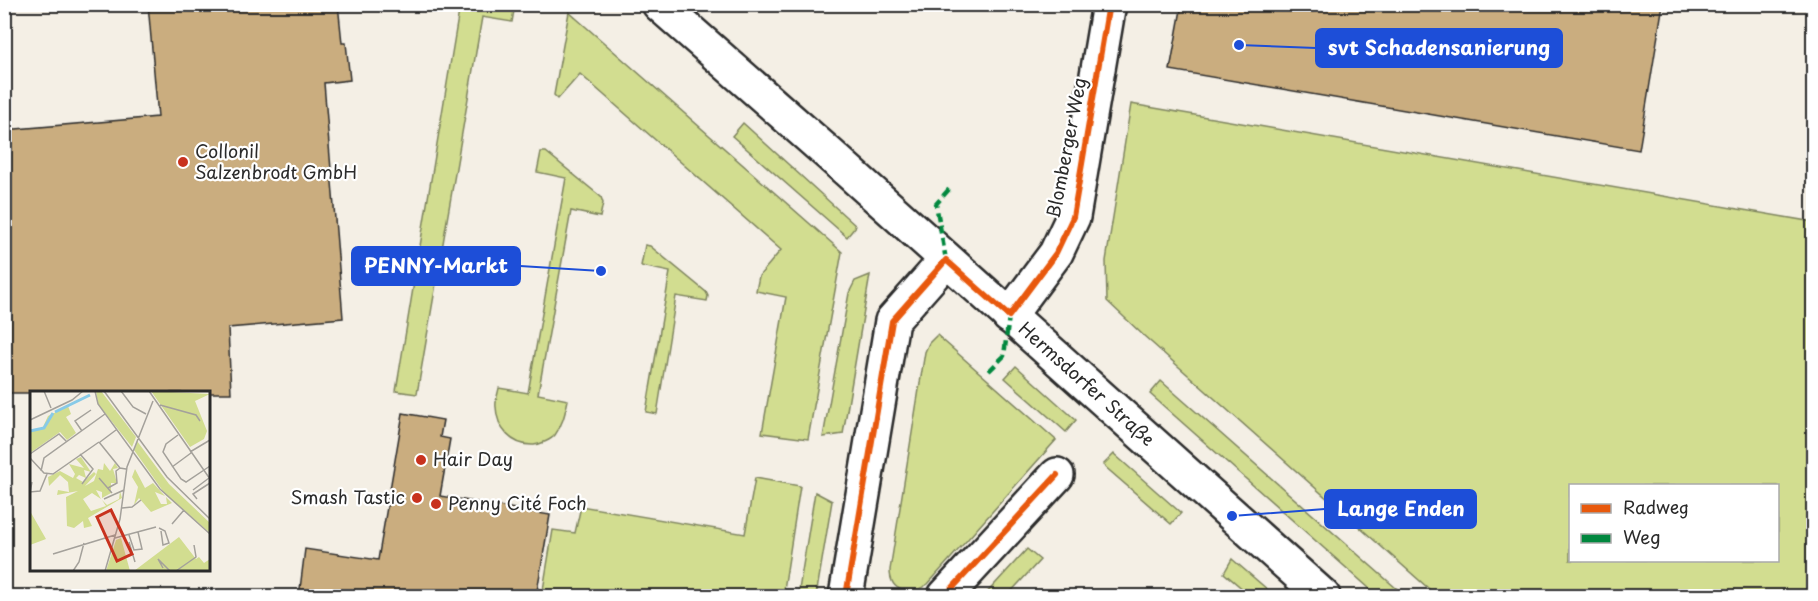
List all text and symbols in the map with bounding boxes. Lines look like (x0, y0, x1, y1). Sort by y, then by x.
callout: svt Schadensanierung (1316, 29, 1562, 67)
text: svt Schadensanierung (1328, 32, 1550, 62)
street label: Blomberger Weg (1039, 75, 1092, 220)
place label: Collonil Salzenbrodt GmbH (195, 137, 357, 185)
marker: Collonil Salzenbrodt GmbH (176, 155, 190, 169)
callout: PENNY-Markt (352, 247, 520, 285)
text: PENNY-Markt (364, 250, 508, 280)
street label: Hermsdorfer Straße (1013, 315, 1161, 451)
inset map (30, 391, 210, 571)
place label: Hair Day (433, 445, 513, 472)
marker: Hair Day (414, 453, 428, 467)
place label: Smash Tastic (291, 483, 405, 510)
legend (1569, 484, 1779, 562)
place label: Penny Cité Foch (448, 489, 587, 516)
callout: Lange Enden (1325, 490, 1476, 528)
marker: Smash Tastic (410, 491, 424, 505)
text: Lange Enden (1337, 493, 1465, 523)
text: Radweg (1623, 493, 1689, 520)
marker: Penny Cité Foch (429, 497, 443, 511)
text: Weg (1623, 523, 1661, 550)

